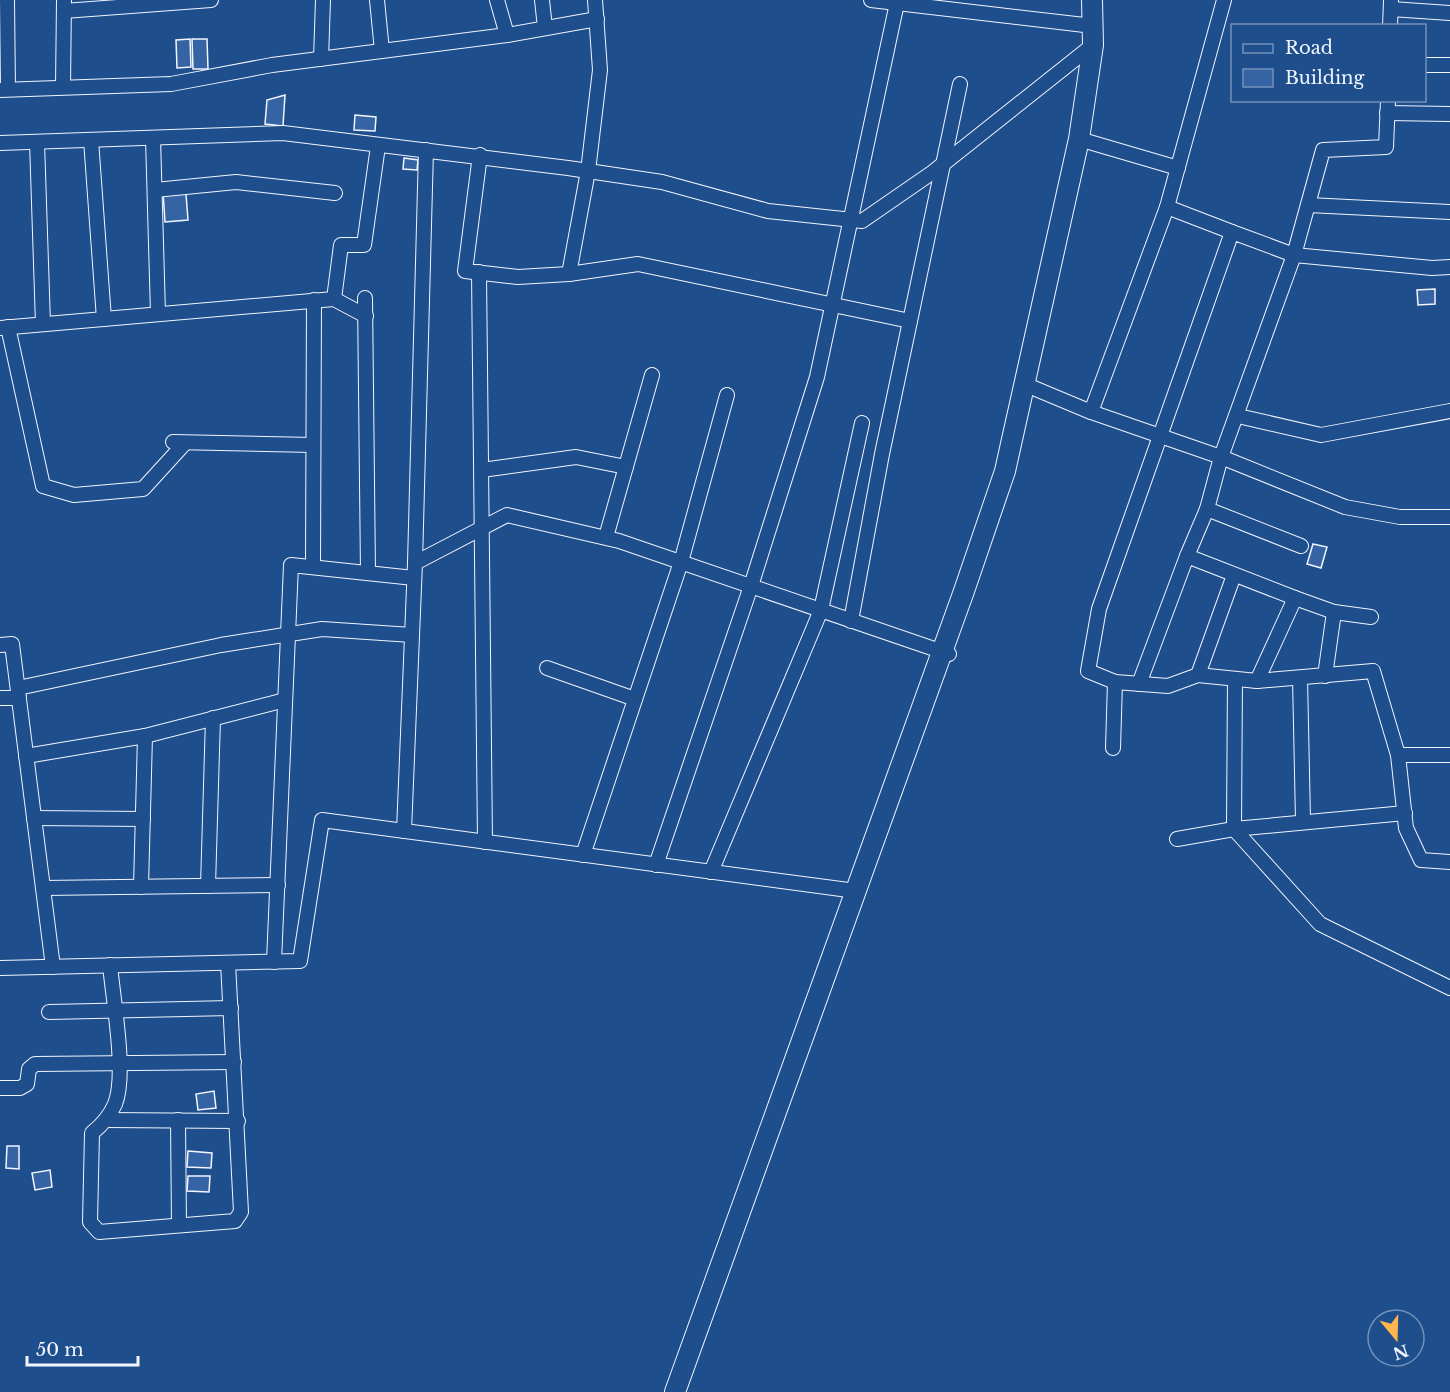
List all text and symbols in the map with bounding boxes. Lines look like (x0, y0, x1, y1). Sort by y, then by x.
legend (1231, 24, 1426, 102)
text: Road (1285, 37, 1333, 59)
text: Building (1285, 67, 1364, 89)
north arrow (1366, 1308, 1426, 1368)
scale bar (27, 1329, 138, 1367)
text: 50 m (36, 1339, 84, 1361)
text: N (1391, 1340, 1411, 1364)

